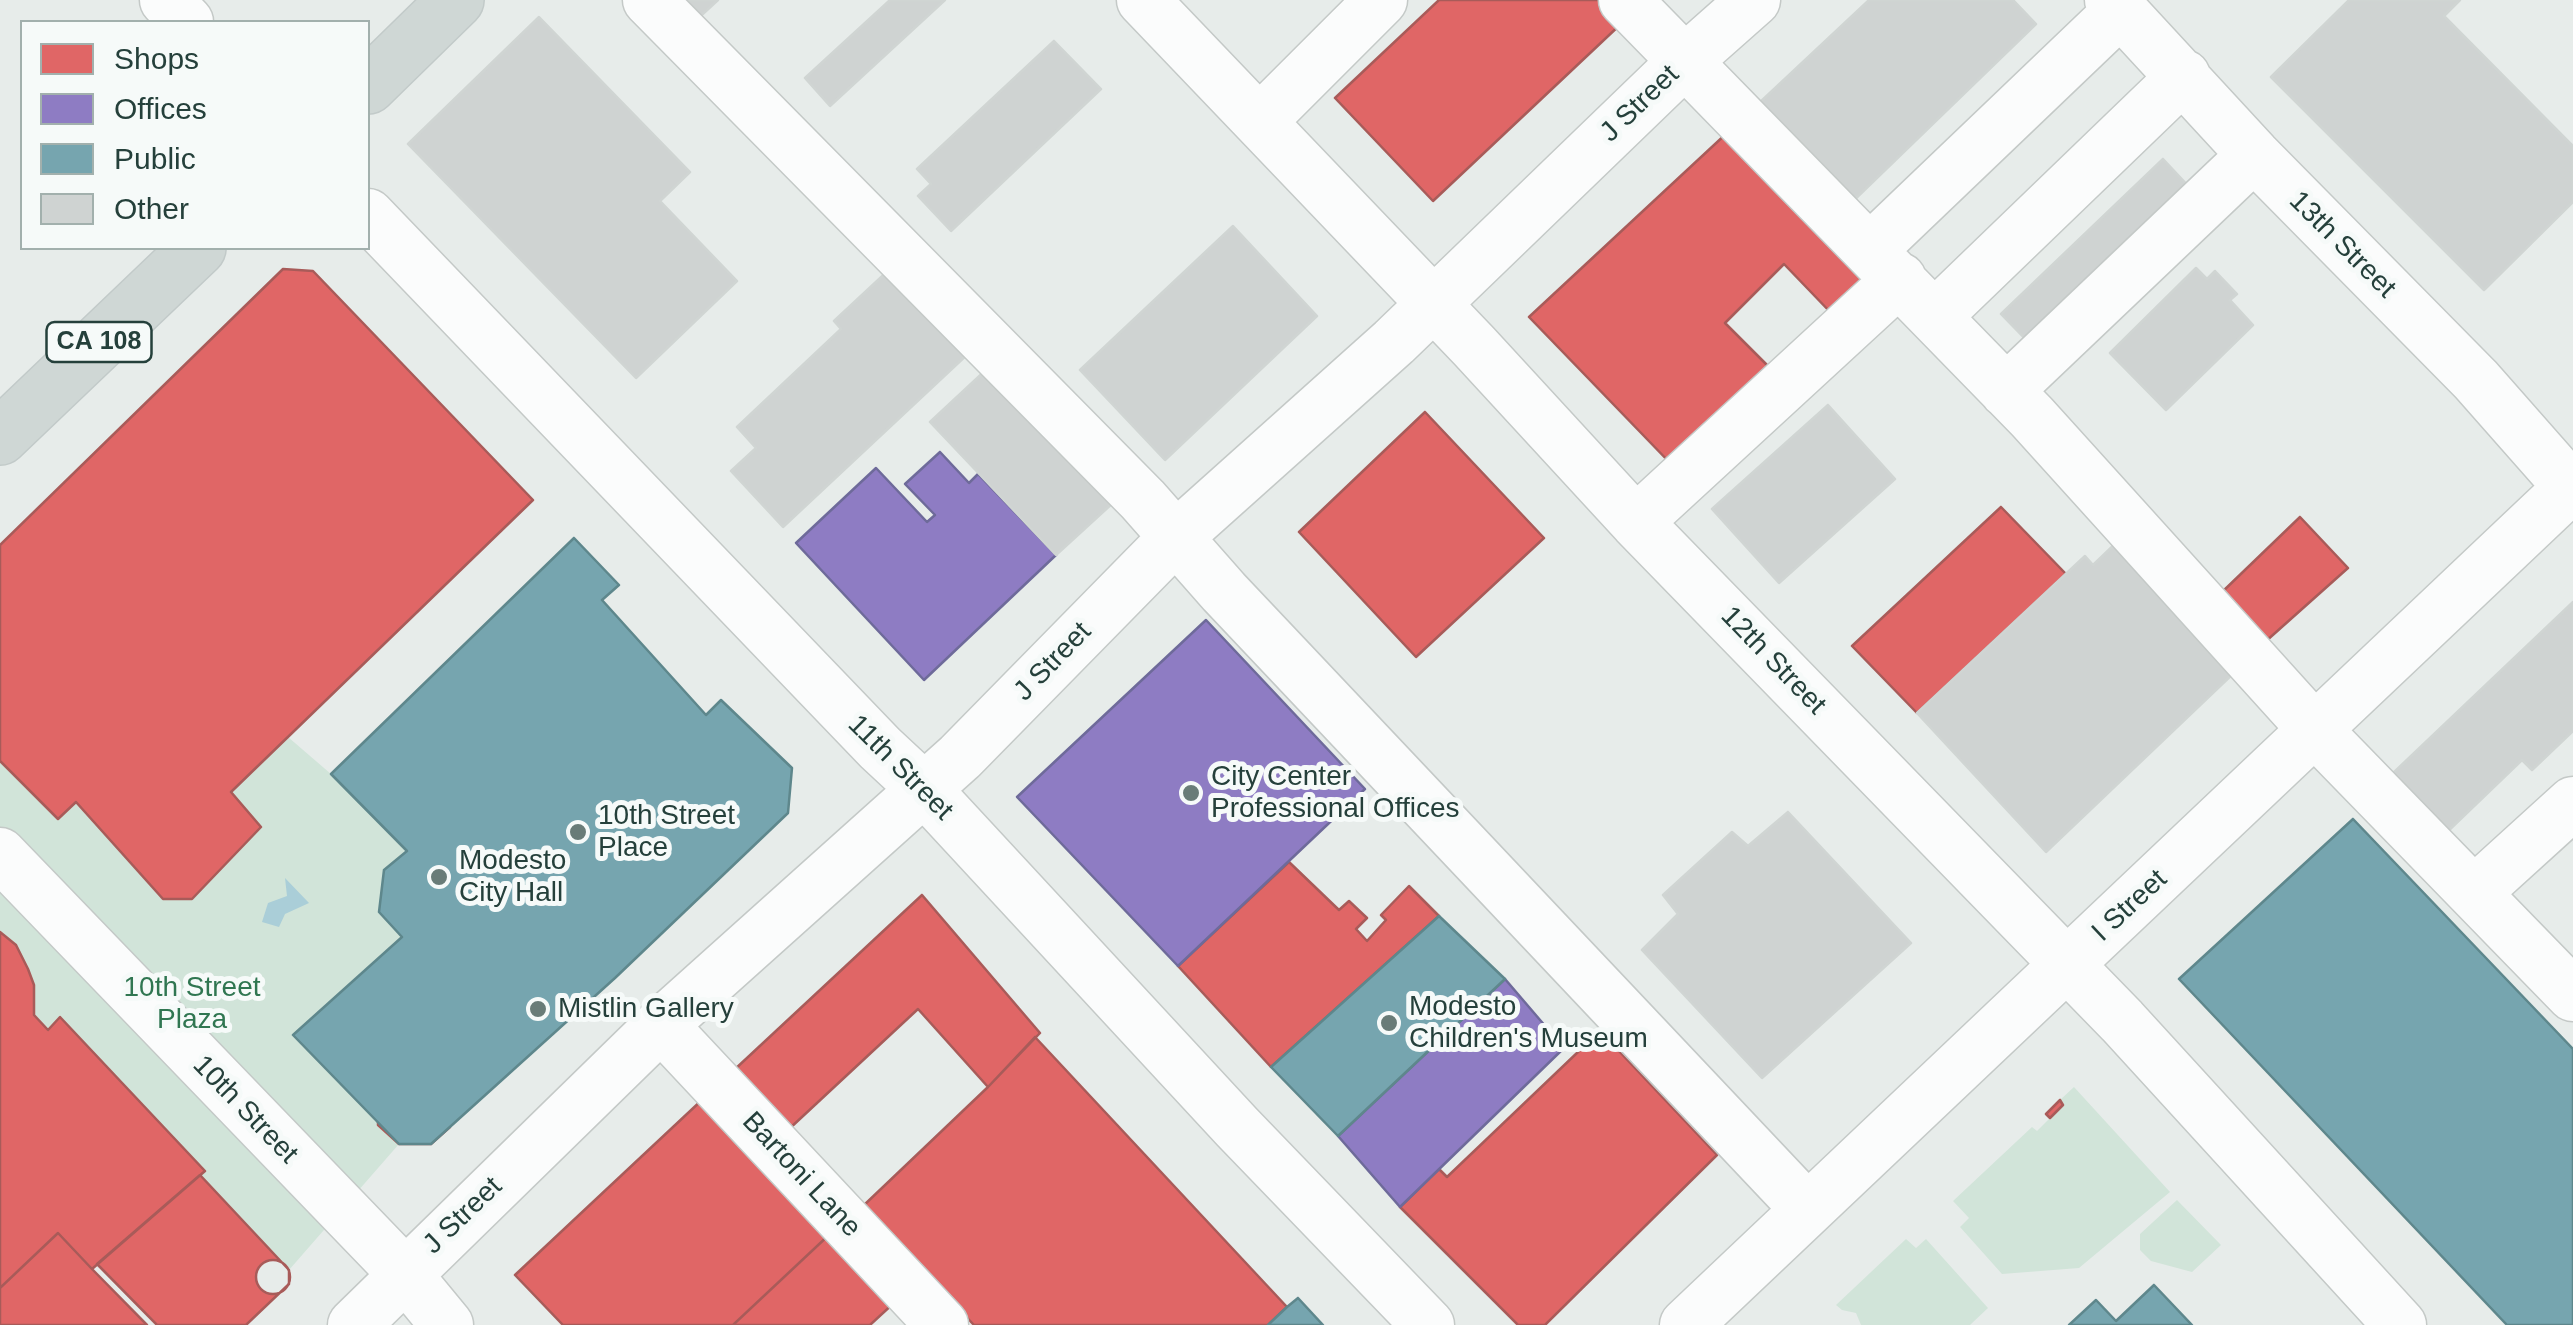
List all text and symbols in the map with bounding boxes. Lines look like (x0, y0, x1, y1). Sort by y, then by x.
legend (20, 20, 370, 250)
text: Shops (114, 42, 199, 75)
street label: J Street (1594, 58, 1686, 150)
text: Offices (114, 92, 207, 125)
text: Public (114, 142, 196, 175)
street label: 13th Street (2282, 185, 2402, 305)
text: Other (114, 192, 189, 225)
road number: CA 108 (46, 322, 152, 362)
street label: 12th Street (1713, 600, 1833, 722)
street label: J Street (1007, 616, 1099, 708)
street label: 11th Street (840, 708, 960, 828)
place label: City Center Professional Offices (1211, 760, 1459, 826)
marker: City Center Professional Offices (1180, 782, 1202, 804)
place label: 10th Street Place (598, 799, 735, 865)
marker: 10th Street Place (567, 821, 589, 843)
place label: Modesto City Hall (459, 844, 566, 910)
street label: I Street (2086, 863, 2174, 949)
marker: Modesto City Hall (428, 866, 450, 888)
park label: 10th Street Plaza (124, 971, 260, 1037)
place label: Modesto Children's Museum (1409, 990, 1648, 1056)
place label: Mistlin Gallery (558, 992, 734, 1026)
marker: Mistlin Gallery (527, 998, 549, 1020)
marker: Modesto Children's Museum (1378, 1012, 1400, 1034)
street label: 10th Street (185, 1049, 305, 1171)
street label: Bartoni Lane (735, 1105, 867, 1245)
street label: J Street (417, 1170, 509, 1262)

